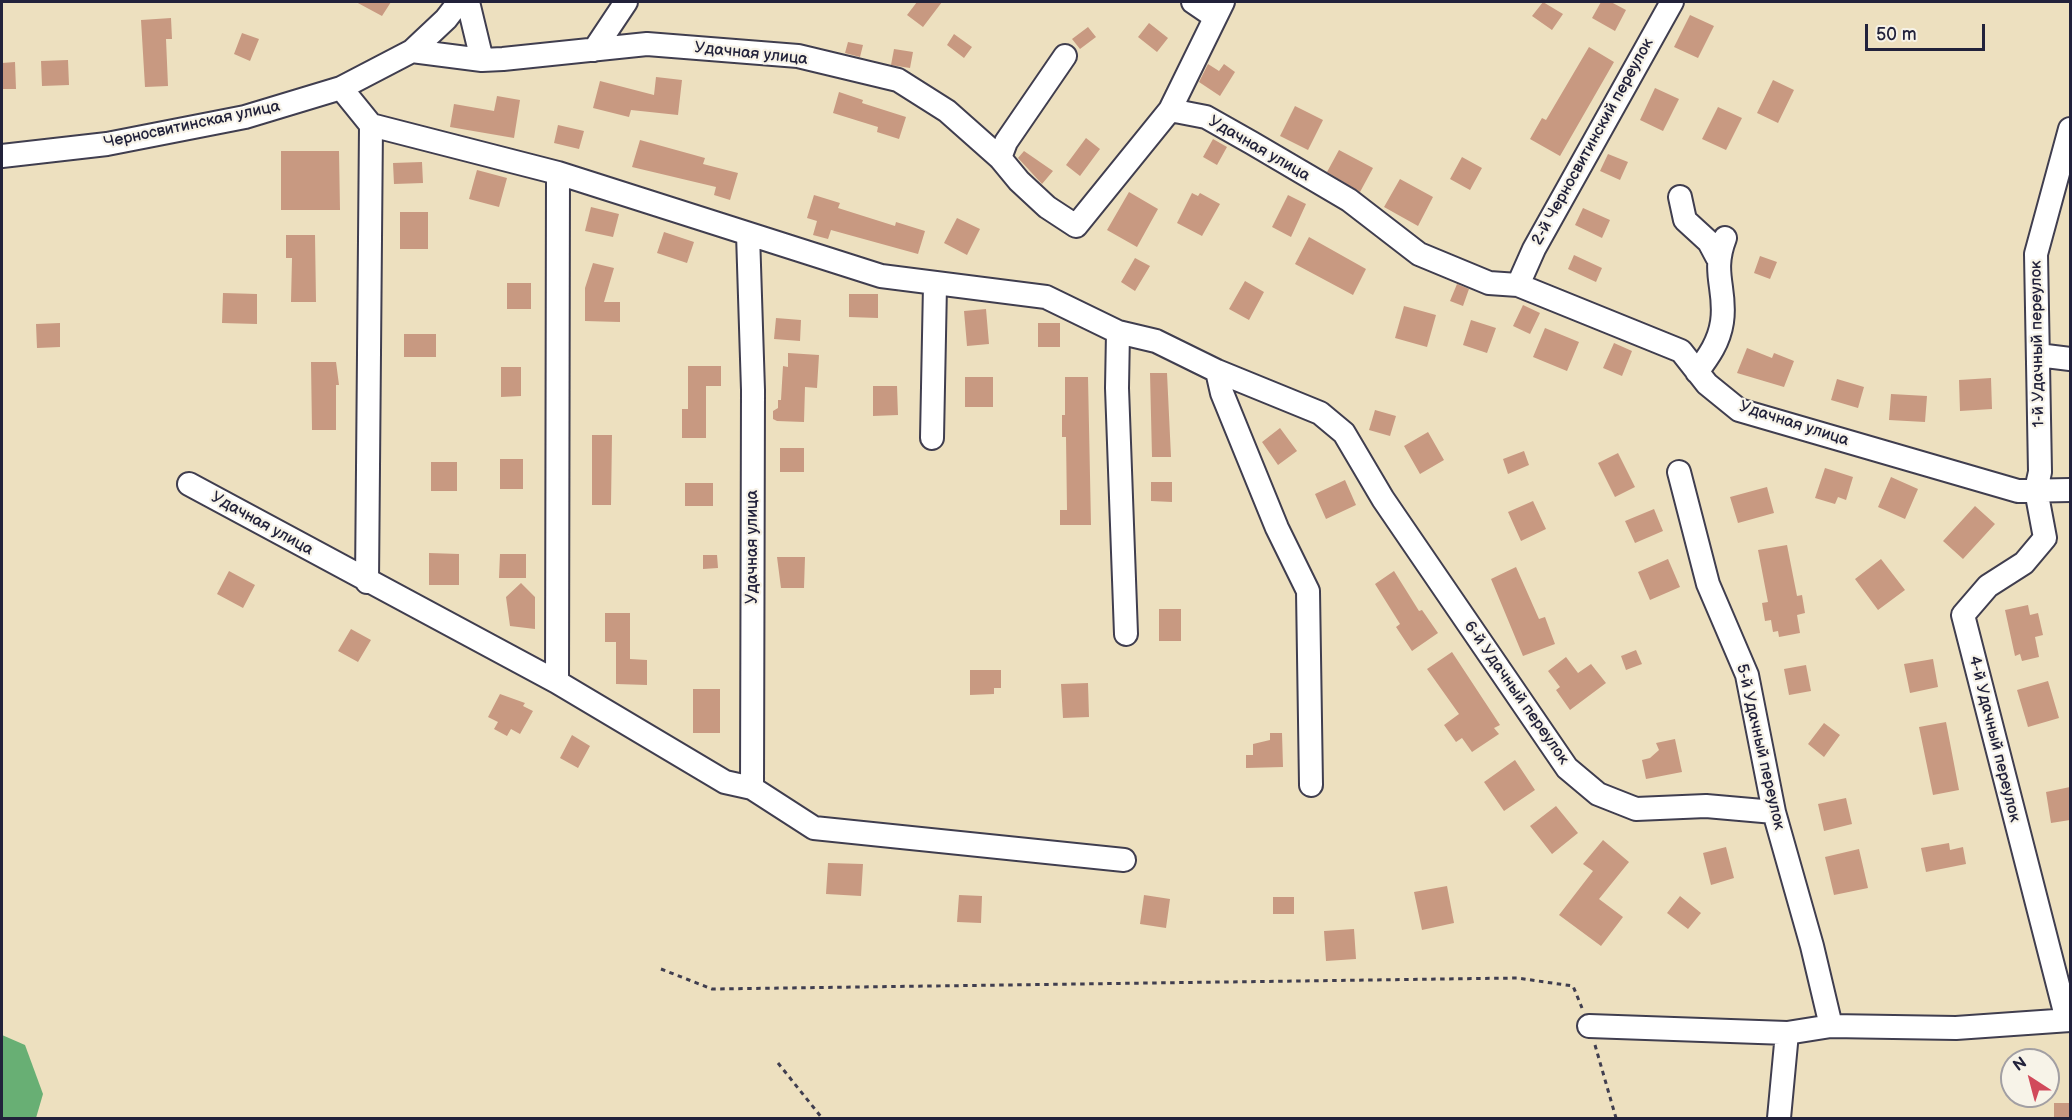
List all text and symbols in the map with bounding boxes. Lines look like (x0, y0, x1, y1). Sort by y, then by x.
scale bar (1868, 12, 1988, 50)
text: 50 m (1876, 24, 1917, 45)
street label: 2-й Черносвитинский переулок (1528, 35, 1658, 249)
street label: Удачная улица (693, 39, 809, 69)
street label: Черносвитинская улица (102, 97, 282, 153)
street label: Удачная улица (1205, 112, 1313, 186)
street label: 1-й Удачный переулок (2027, 260, 2049, 428)
street label: Удачная улица (1737, 397, 1851, 451)
street label: Удачная улица (208, 488, 316, 560)
street label: Удачная улица (743, 490, 763, 604)
street label: 6-й Удачный переулок (1459, 618, 1573, 768)
street label: 4-й Удачный переулок (1964, 654, 2024, 824)
street label: 5-й Удачный переулок (1732, 662, 1788, 832)
north arrow (2000, 1048, 2060, 1108)
text: N (2010, 1053, 2031, 1076)

